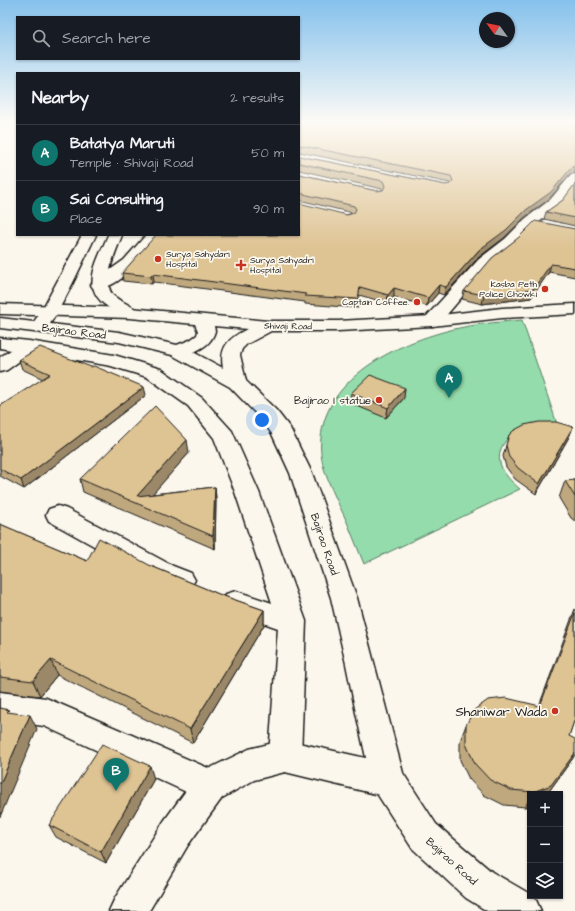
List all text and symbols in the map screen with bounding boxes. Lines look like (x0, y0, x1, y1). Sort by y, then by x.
north arrow (479, 12, 515, 48)
search box (16, 16, 300, 60)
icon: search (30, 27, 52, 49)
text: Search here (62, 28, 151, 49)
text: Nearby (32, 86, 89, 110)
text: 2 results (230, 89, 284, 107)
text: Batatya Maruti (70, 133, 174, 154)
text: A (41, 144, 49, 162)
text: 50 m (251, 144, 284, 162)
text: Temple · Shivaji Road (70, 154, 193, 172)
text: Sai Consulting (70, 189, 163, 210)
text: B (40, 200, 50, 218)
text: 90 m (253, 200, 284, 218)
text: Place (70, 210, 102, 228)
place label: Surya Sahydari Hospital (166, 248, 230, 271)
marker: Surya Sahydari Hospital (153, 254, 163, 264)
place label: Surya Sahyadri Hospital (250, 254, 314, 277)
marker: Surya Sahyadri Hospital (235, 259, 247, 271)
place label: Kasba Peth Police Chowki (479, 278, 538, 301)
marker: Kasba Peth Police Chowki (540, 284, 550, 294)
place label: Captain Coffee. (342, 296, 409, 309)
marker: Captain Coffee. (412, 297, 422, 307)
street label: Bajirao Road (41, 320, 107, 343)
street label: Shivaji Road (264, 320, 313, 333)
pin: A (436, 365, 462, 398)
place label: Bajirao I statue (294, 393, 371, 408)
marker: Bajirao I statue (374, 395, 384, 405)
your location (252, 410, 272, 430)
street label: Bajirao Road (307, 511, 342, 577)
place label: Shaniwar Wada (456, 703, 547, 721)
marker: Shaniwar Wada (550, 706, 560, 716)
pin: B (103, 758, 129, 791)
map controls (527, 791, 563, 899)
button: + (527, 791, 563, 827)
button: − (527, 827, 563, 863)
street label: Bajirao Road (423, 834, 481, 889)
button: layers (527, 863, 563, 899)

